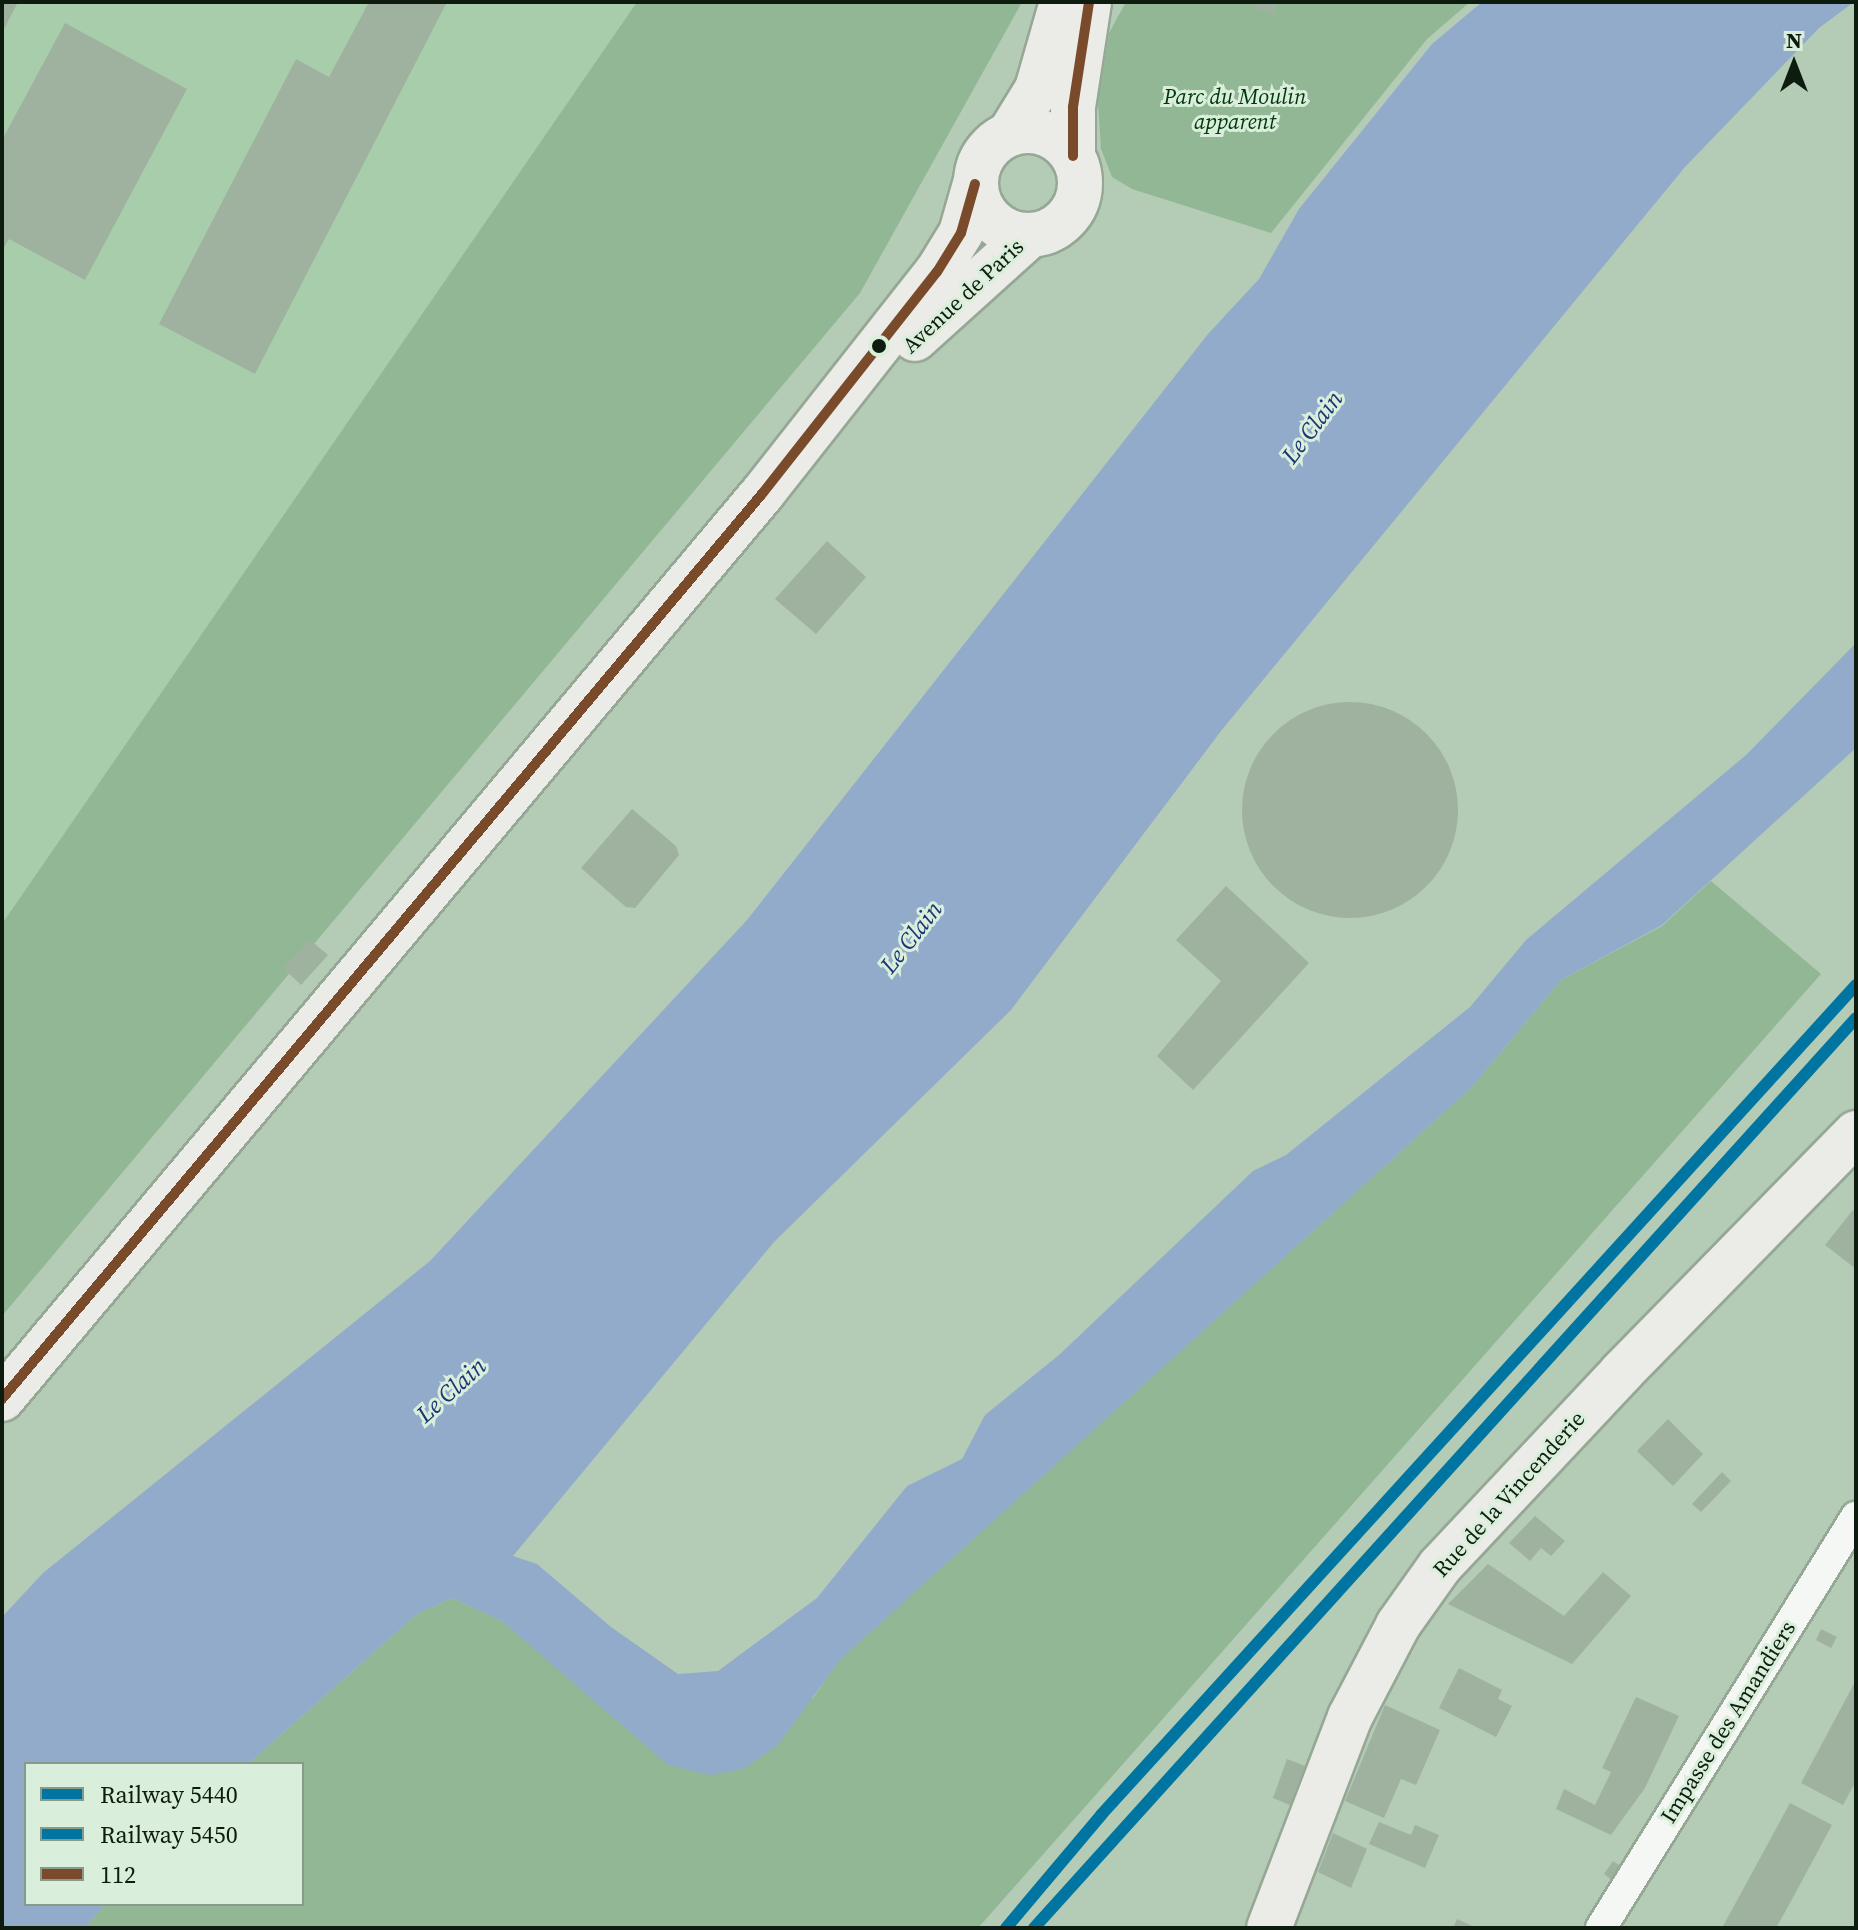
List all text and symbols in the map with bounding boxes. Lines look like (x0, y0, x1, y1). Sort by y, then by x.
north arrow (1754, 24, 1834, 104)
text: N (1786, 25, 1802, 55)
park label: Parc du Moulin apparent (1164, 83, 1306, 134)
street label: Avenue de Paris (897, 233, 1029, 359)
unlabelled marker (871, 338, 887, 354)
water label: Le Clain (1275, 385, 1349, 469)
water label: Le Clain (874, 895, 948, 979)
water label: Le Clain (410, 1351, 492, 1429)
street label: Rue de la Vincenderie (1427, 1405, 1591, 1583)
street label: Impasse des Amandiers (1655, 1616, 1801, 1828)
legend (24, 1762, 304, 1906)
text: Railway 5440 (100, 1778, 238, 1811)
text: Railway 5450 (100, 1818, 238, 1851)
text: 112 (100, 1858, 136, 1891)

